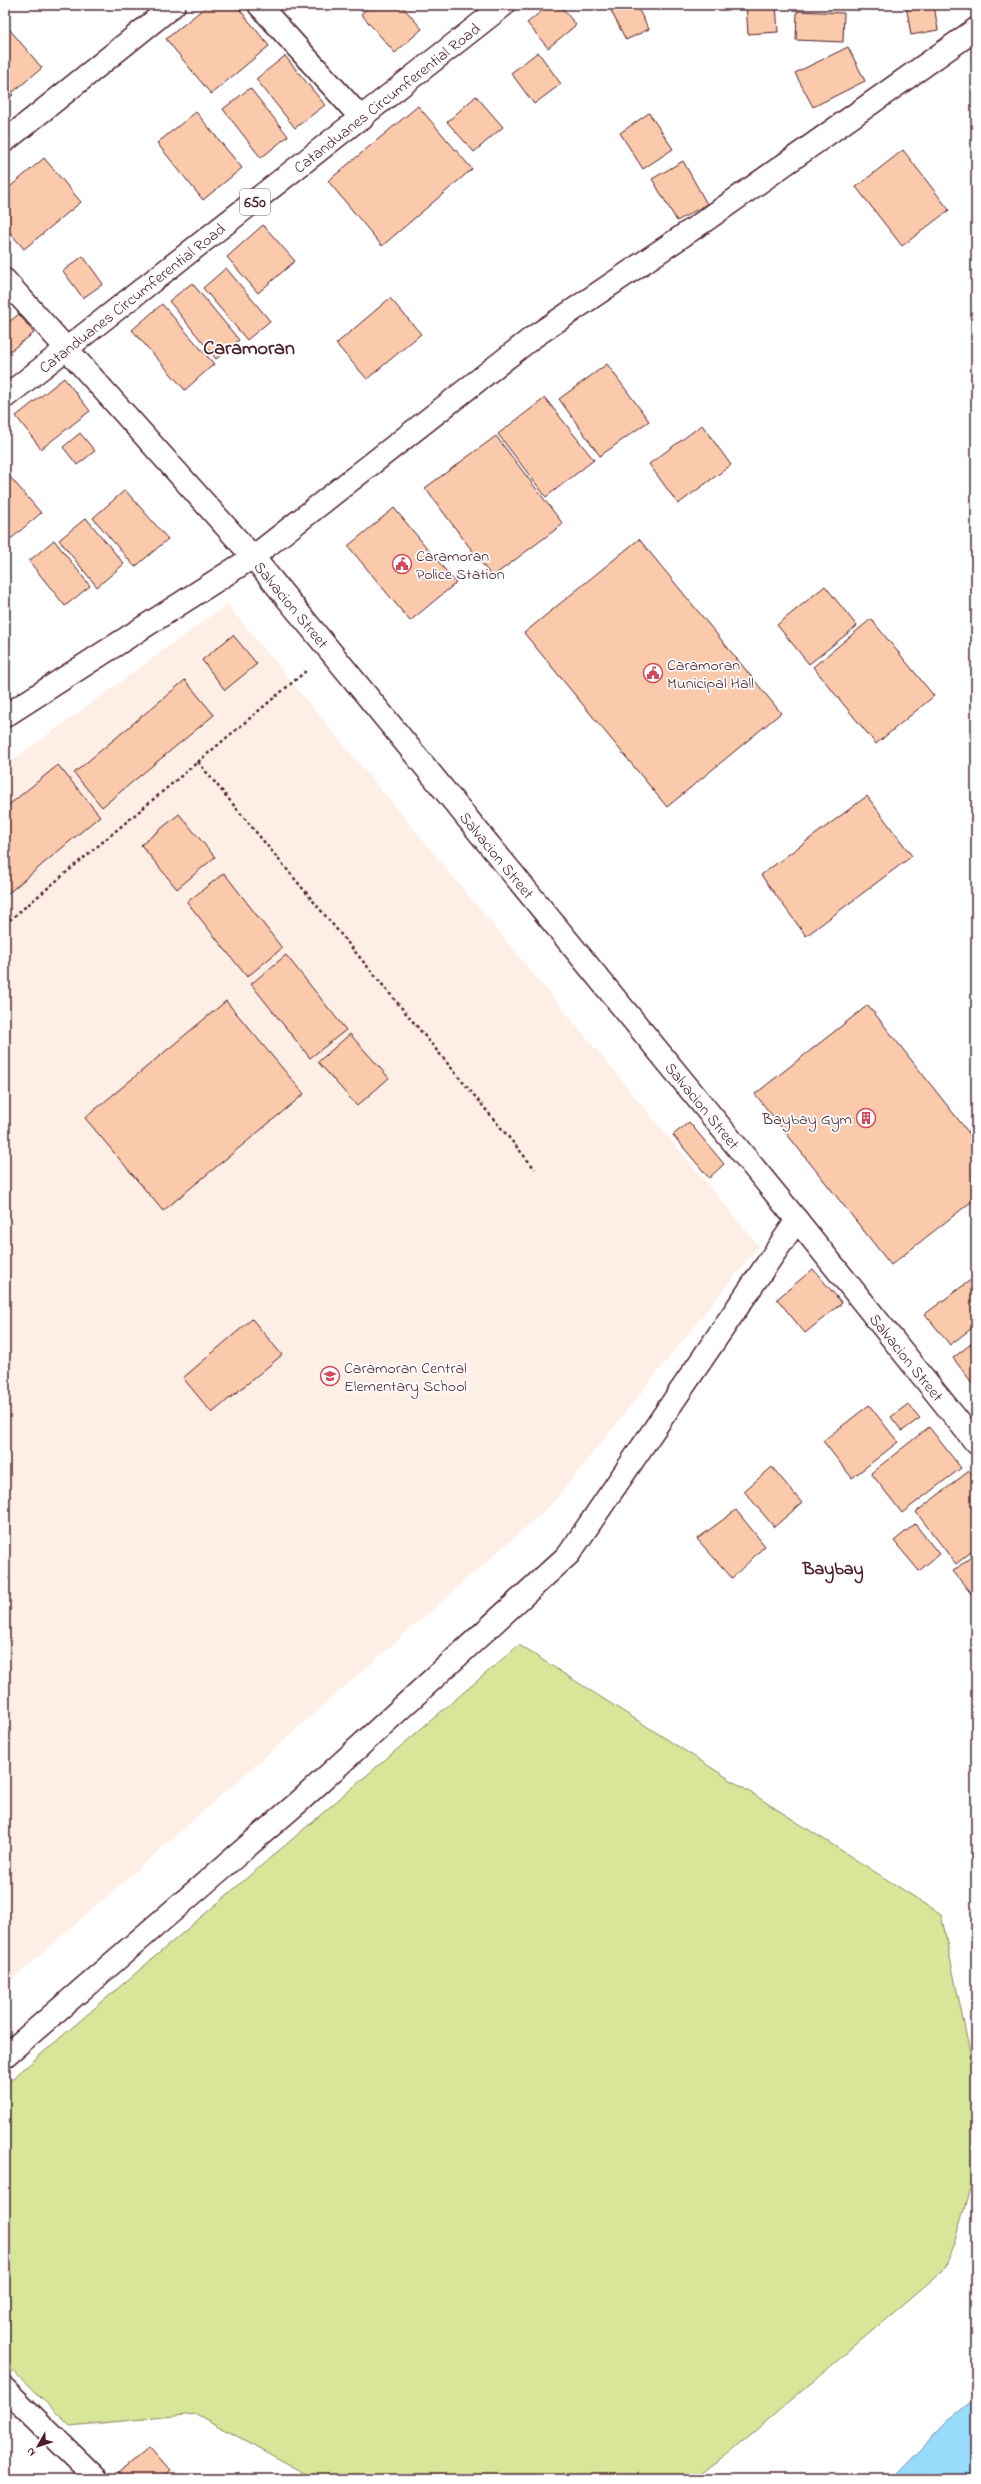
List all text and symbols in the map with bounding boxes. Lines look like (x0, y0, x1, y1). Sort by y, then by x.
street label: Catanduanes Circumferential Road (289, 18, 486, 180)
road number: 650 (240, 189, 270, 215)
street label: Catanduanes Circumferential Road (34, 218, 231, 380)
district label: Caramoran (203, 335, 295, 364)
place label: Caramoran Police Station (416, 545, 505, 587)
public building icon: Caramoran Police Station (391, 553, 413, 575)
street label: Salvacion Street (247, 557, 334, 655)
place label: Caramoran Municipal Hall (667, 654, 754, 696)
public building icon: Caramoran Municipal Hall (642, 662, 664, 684)
street label: Salvacion Street (453, 807, 539, 906)
street label: Salvacion Street (658, 1058, 745, 1156)
building icon: Baybay Gym (855, 1107, 877, 1129)
place label: Baybay Gym (761, 1108, 852, 1132)
street label: Salvacion Street (862, 1309, 949, 1408)
place label: Caramoran Central Elementary School (344, 1357, 467, 1399)
school or university icon: Caramoran Central Elementary School (319, 1365, 341, 1387)
district label: Baybay (801, 1557, 864, 1584)
north arrow (18, 2426, 58, 2466)
text: N (22, 2444, 40, 2460)

